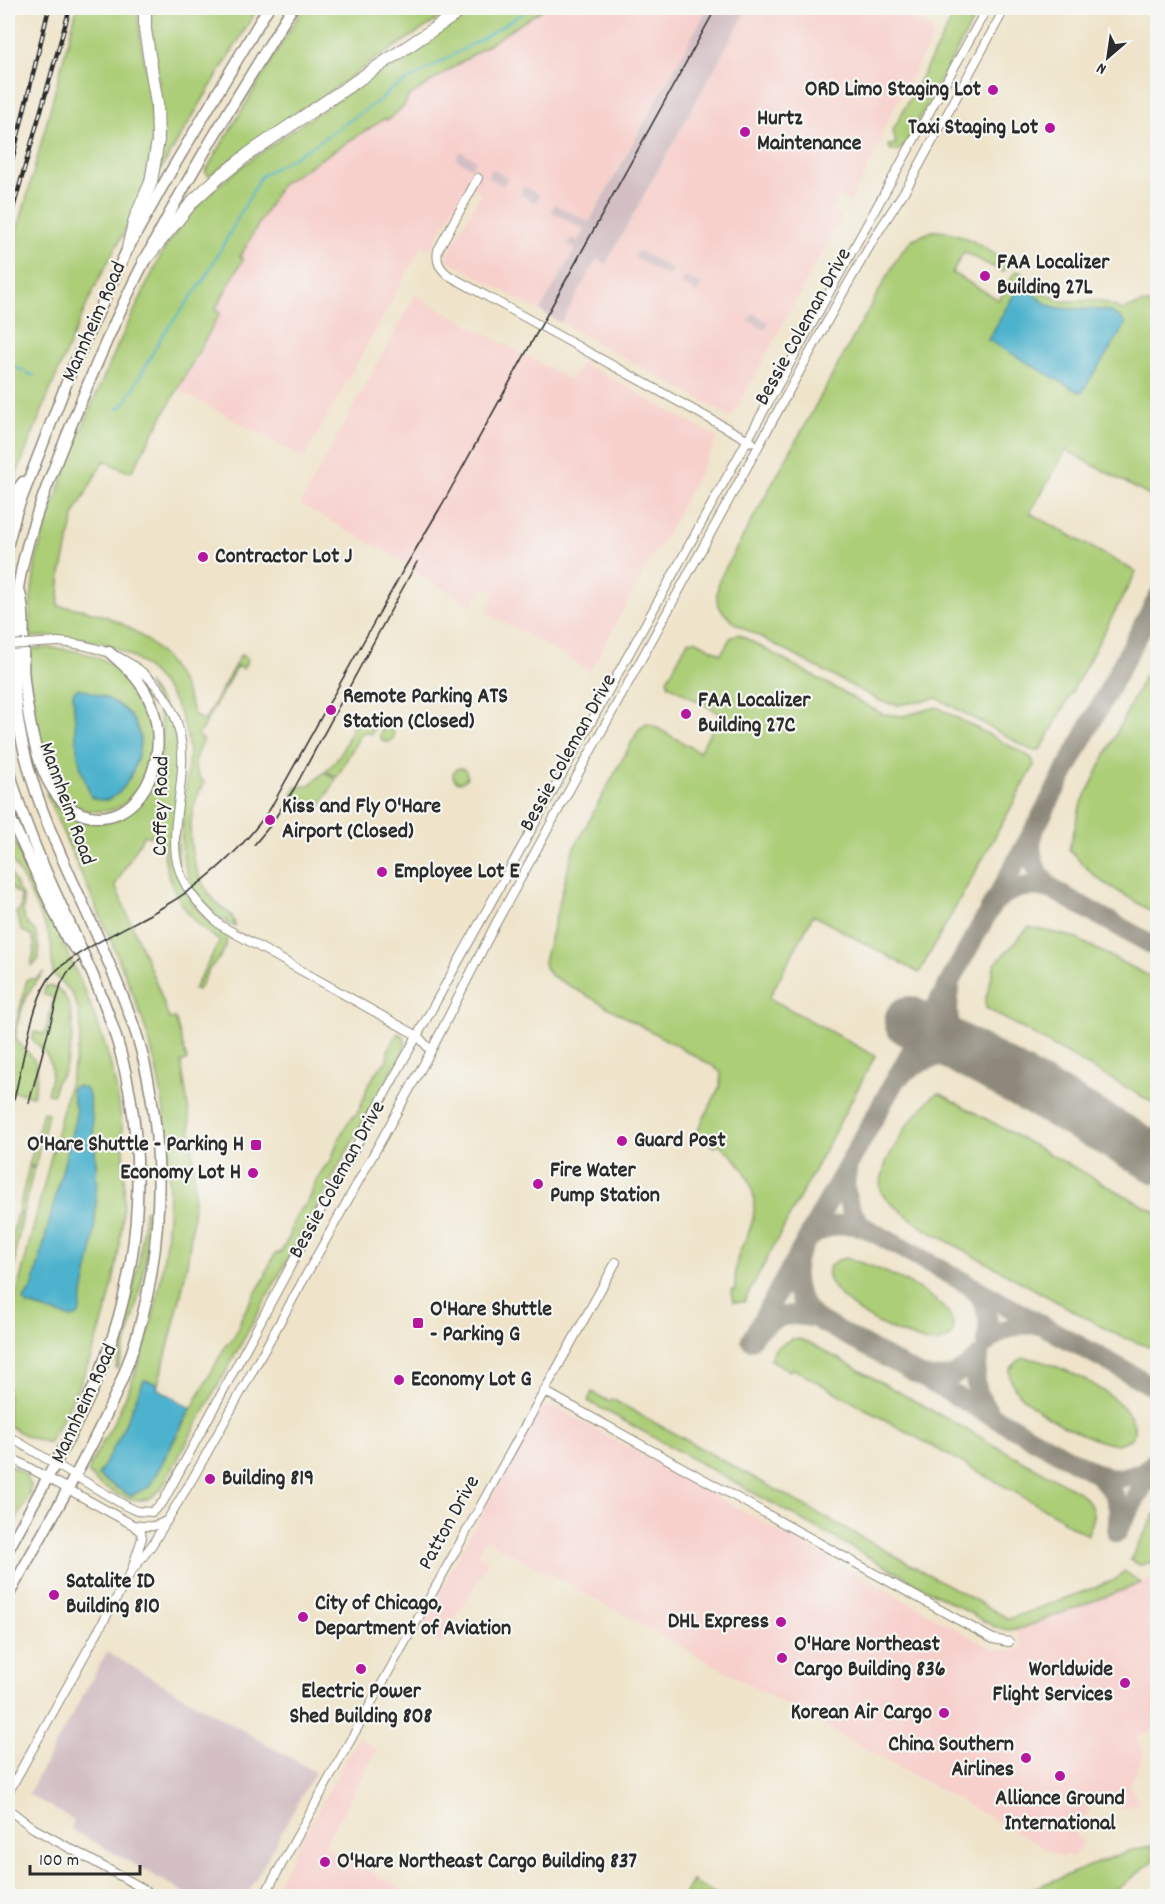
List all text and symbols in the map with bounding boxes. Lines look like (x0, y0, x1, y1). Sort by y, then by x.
north arrow (1078, 27, 1138, 87)
text: N (1093, 56, 1111, 80)
place label: ORD Limo Staging Lot (805, 75, 982, 106)
marker: ORD Limo Staging Lot (986, 83, 1000, 97)
place label: Hurtz Maintenance (757, 104, 862, 160)
place label: Taxi Staging Lot (908, 113, 1039, 144)
marker: Taxi Staging Lot (1043, 121, 1057, 135)
marker: Hurtz Maintenance (738, 125, 752, 139)
street label: Bessie Coleman Drive (748, 243, 860, 411)
place label: FAA Localizer Building 27L (997, 248, 1110, 304)
street label: Mannheim Road (55, 257, 135, 387)
marker: FAA Localizer Building 27L (978, 269, 992, 283)
place label: Contractor Lot J (215, 542, 352, 573)
marker: Contractor Lot J (196, 550, 210, 564)
street label: Bessie Coleman Drive (513, 669, 625, 837)
place label: Remote Parking ATS Station (Closed) (343, 682, 508, 738)
place label: FAA Localizer Building 27C (698, 686, 811, 742)
marker: Remote Parking ATS Station (Closed) (324, 703, 338, 717)
marker: FAA Localizer Building 27C (679, 707, 693, 721)
street label: Mannheim Road (29, 738, 103, 870)
street label: Coffey Road (146, 756, 178, 856)
place label: Kiss and Fly O'Hare Airport (Closed) (282, 792, 441, 848)
marker: Kiss and Fly O'Hare Airport (Closed) (263, 813, 277, 827)
place label: Employee Lot E (394, 857, 521, 888)
marker: Employee Lot E (375, 865, 389, 879)
street label: Bessie Coleman Drive (282, 1096, 394, 1264)
place label: Guard Post (634, 1126, 726, 1157)
place label: O'Hare Shuttle - Parking H (27, 1130, 244, 1161)
marker: Guard Post (615, 1134, 629, 1148)
marker: O'Hare Shuttle - Parking H (249, 1138, 263, 1152)
place label: Fire Water Pump Station (550, 1156, 660, 1212)
place label: Economy Lot H (120, 1158, 241, 1189)
marker: Economy Lot H (246, 1166, 260, 1180)
marker: Fire Water Pump Station (531, 1177, 545, 1191)
place label: O'Hare Shuttle - Parking G (430, 1295, 552, 1351)
marker: O'Hare Shuttle - Parking G (411, 1316, 425, 1330)
street label: Mannheim Road (44, 1339, 126, 1469)
place label: Economy Lot G (411, 1365, 532, 1396)
marker: Economy Lot G (392, 1373, 406, 1387)
place label: Building 819 (222, 1464, 314, 1495)
street label: Patton Drive (411, 1470, 489, 1576)
marker: Building 819 (203, 1472, 217, 1486)
place label: Satalite ID Building 810 (66, 1567, 160, 1623)
marker: Satalite ID Building 810 (47, 1588, 61, 1602)
place label: City of Chicago, Department of Aviation (315, 1589, 511, 1645)
place label: DHL Express (668, 1607, 769, 1638)
marker: City of Chicago, Department of Aviation (296, 1610, 310, 1624)
marker: DHL Express (774, 1615, 788, 1629)
place label: O'Hare Northeast Cargo Building 836 (794, 1630, 946, 1686)
marker: O'Hare Northeast Cargo Building 836 (775, 1651, 789, 1665)
place label: Worldwide Flight Services (993, 1655, 1113, 1711)
marker: Electric Power Shed Building 808 (354, 1662, 368, 1676)
marker: Worldwide Flight Services (1118, 1676, 1132, 1690)
place label: Electric Power Shed Building 808 (290, 1677, 433, 1733)
place label: Korean Air Cargo (791, 1698, 932, 1729)
marker: Korean Air Cargo (937, 1706, 951, 1720)
place label: China Southern Airlines (888, 1730, 1014, 1786)
marker: China Southern Airlines (1019, 1751, 1033, 1765)
marker: Alliance Ground International (1053, 1769, 1067, 1783)
place label: Alliance Ground International (995, 1784, 1125, 1840)
scale bar (30, 1838, 140, 1876)
place label: O'Hare Northeast Cargo Building 837 (337, 1847, 638, 1878)
text: 100 m (39, 1849, 79, 1874)
marker: O'Hare Northeast Cargo Building 837 (318, 1855, 332, 1869)

